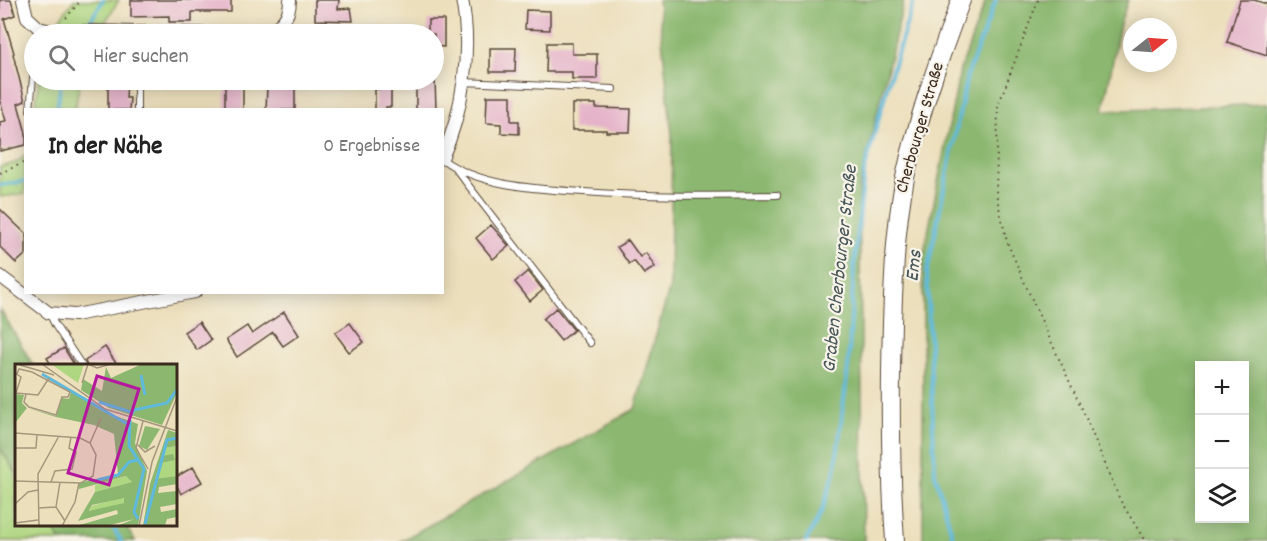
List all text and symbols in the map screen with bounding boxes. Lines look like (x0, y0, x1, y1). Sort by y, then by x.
north arrow (1123, 18, 1177, 72)
search box (24, 24, 444, 90)
icon: search (45, 41, 78, 74)
text: Hier suchen (93, 42, 189, 73)
street label: Cherbourger Straße (890, 60, 952, 196)
text: In der Nähe (48, 129, 162, 166)
text: 0 Ergebnisse (323, 133, 420, 161)
water label: Graben Cherbourger Straße (816, 163, 866, 374)
water label: Ems (899, 248, 931, 283)
map controls (1195, 361, 1249, 523)
button: + (1195, 361, 1249, 415)
inset map (15, 364, 177, 526)
button: − (1195, 415, 1249, 469)
button: layers (1195, 469, 1249, 523)

